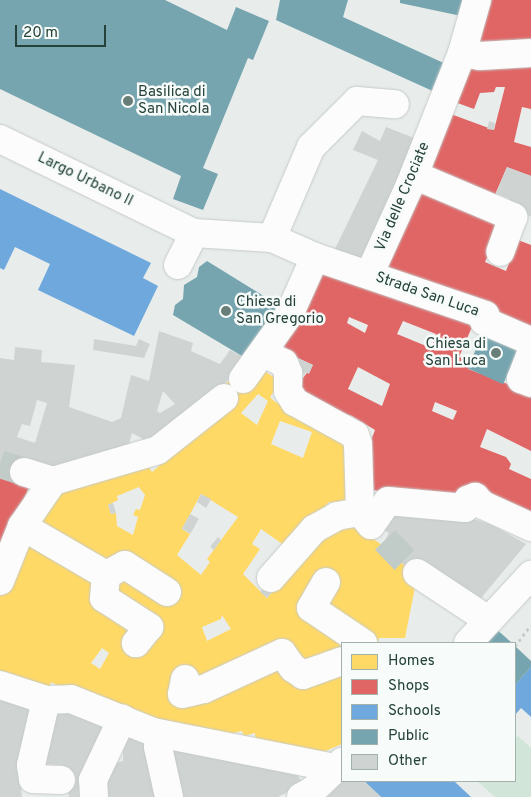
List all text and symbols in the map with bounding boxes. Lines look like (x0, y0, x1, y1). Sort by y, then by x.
scale bar (18, 15, 109, 47)
text: 20 m (23, 24, 58, 43)
place label: Basilica di San Nicola (138, 83, 209, 118)
marker: Basilica di San Nicola (122, 95, 134, 107)
street label: Via delle Crociate (372, 139, 434, 255)
street label: Largo Urbano II (34, 149, 136, 211)
street label: Strada San Luca (373, 269, 481, 321)
place label: Chiesa di San Gregorio (236, 293, 324, 328)
marker: Chiesa di San Gregorio (220, 305, 232, 317)
place label: Chiesa di San Luca (425, 335, 486, 370)
marker: Chiesa di San Luca (490, 347, 502, 359)
legend (341, 642, 516, 782)
text: Homes (388, 652, 435, 671)
text: Shops (388, 677, 429, 696)
text: Schools (388, 702, 441, 721)
text: Public (388, 727, 429, 746)
text: Other (388, 752, 427, 771)

